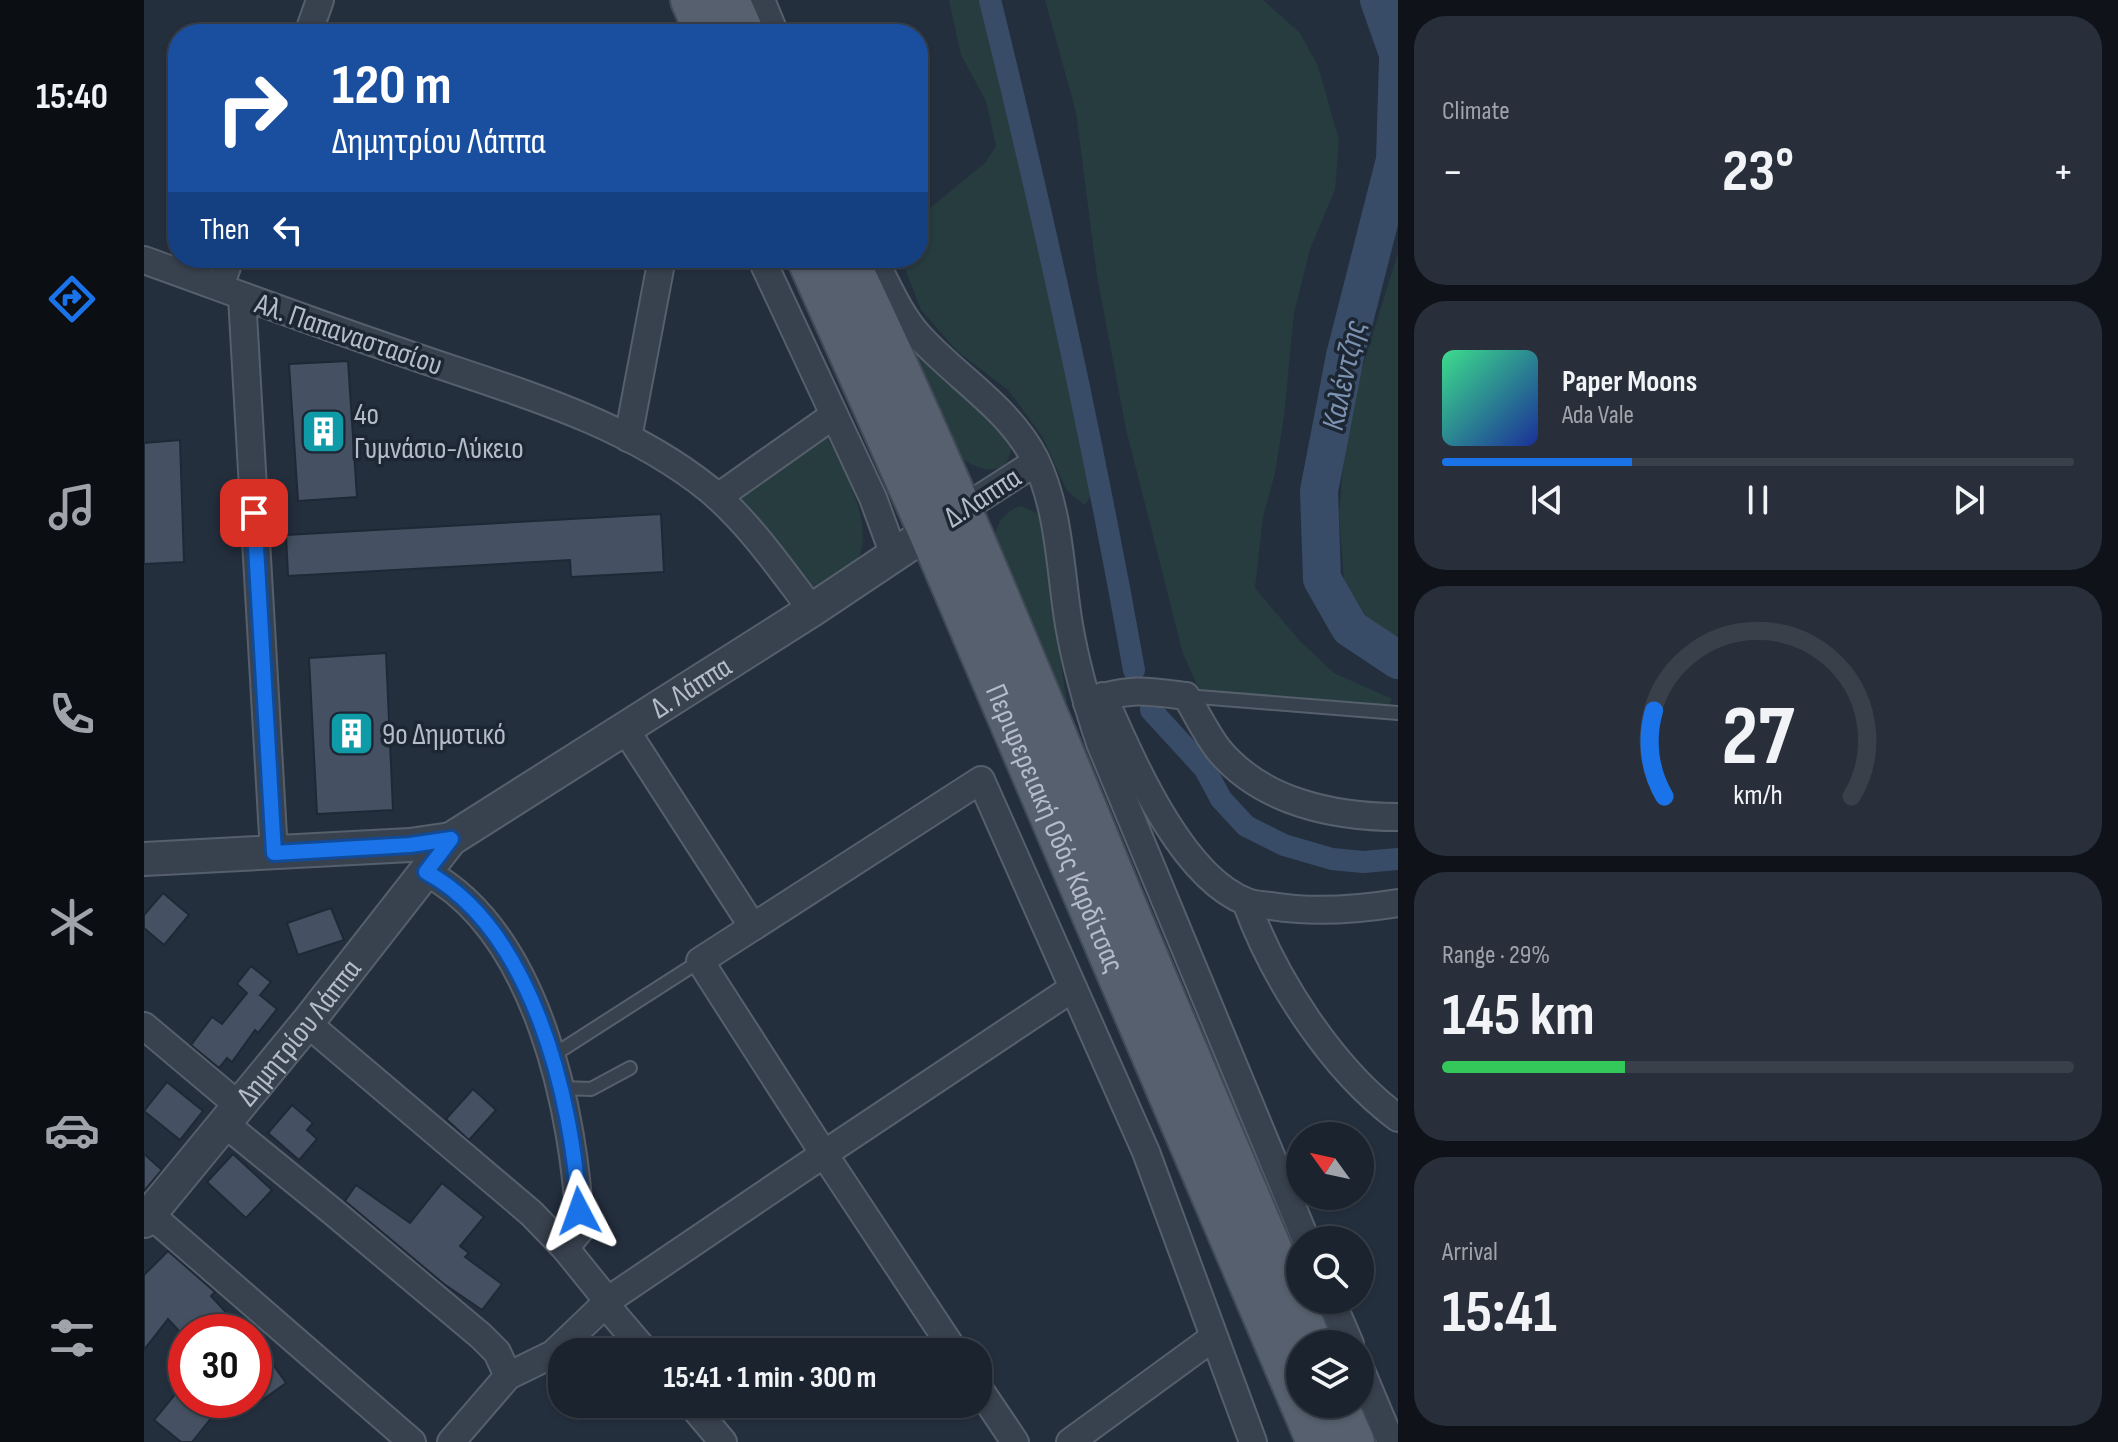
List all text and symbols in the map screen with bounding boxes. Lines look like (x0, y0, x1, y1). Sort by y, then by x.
text: 120 m (332, 53, 452, 120)
icon: right (200, 56, 304, 160)
text: 15:40 (36, 76, 108, 119)
text: Climate (1442, 96, 1510, 127)
text: Δημητρίου Λάππα (332, 121, 546, 164)
text: 23° (1722, 136, 1794, 208)
text: − (1442, 146, 1464, 199)
text: + (2052, 146, 2074, 199)
icon: left (266, 208, 310, 252)
text: Then (200, 212, 250, 248)
icon: directions (44, 271, 100, 327)
street label: Αλ. Παπαναστασίου (249, 286, 447, 384)
water label: Καλέντζης (1314, 316, 1375, 434)
text: Paper Moons (1562, 364, 1697, 400)
place label: 4ο Γυμνάσιο-Λύκειο (354, 397, 524, 467)
text: Ada Vale (1562, 400, 1634, 431)
building icon: 4ο Γυμνάσιο-Λύκειο (299, 407, 347, 455)
street label: Δ.Λαππα (938, 460, 1028, 536)
icon: previous (1525, 478, 1569, 522)
icon: pause (1736, 478, 1780, 522)
icon: next (1947, 478, 1991, 522)
icon: music (44, 479, 100, 535)
pin (220, 479, 288, 547)
icon: arrive (232, 491, 276, 535)
street label: Δ. Λάππα (644, 649, 739, 727)
street label: Περιφερειακή Οδός Καρδίτσας (977, 679, 1132, 978)
icon: phone (44, 686, 100, 742)
text: 27 (1722, 688, 1795, 788)
building icon: 9ο Δημοτικό (327, 710, 375, 758)
place label: 9ο Δημοτικό (382, 717, 506, 753)
text: km/h (1733, 778, 1783, 813)
icon: climate (44, 894, 100, 950)
text: Range · 29% (1442, 940, 1550, 971)
street label: Δημητρίου Λάππα (229, 952, 369, 1113)
text: 145 km (1442, 980, 1595, 1052)
icon: car (44, 1102, 100, 1158)
north arrow (1286, 1122, 1374, 1210)
map controls (1286, 1122, 1374, 1418)
position arrow (537, 1169, 621, 1253)
button: search (1286, 1226, 1374, 1314)
text: Arrival (1442, 1237, 1498, 1268)
text: 15:41 (1442, 1277, 1557, 1349)
icon: filters (44, 1310, 100, 1366)
speed limit sign: 30 (168, 1314, 272, 1418)
button: layers (1286, 1330, 1374, 1418)
text: 15:41 · 1 min · 300 m (664, 1360, 876, 1396)

